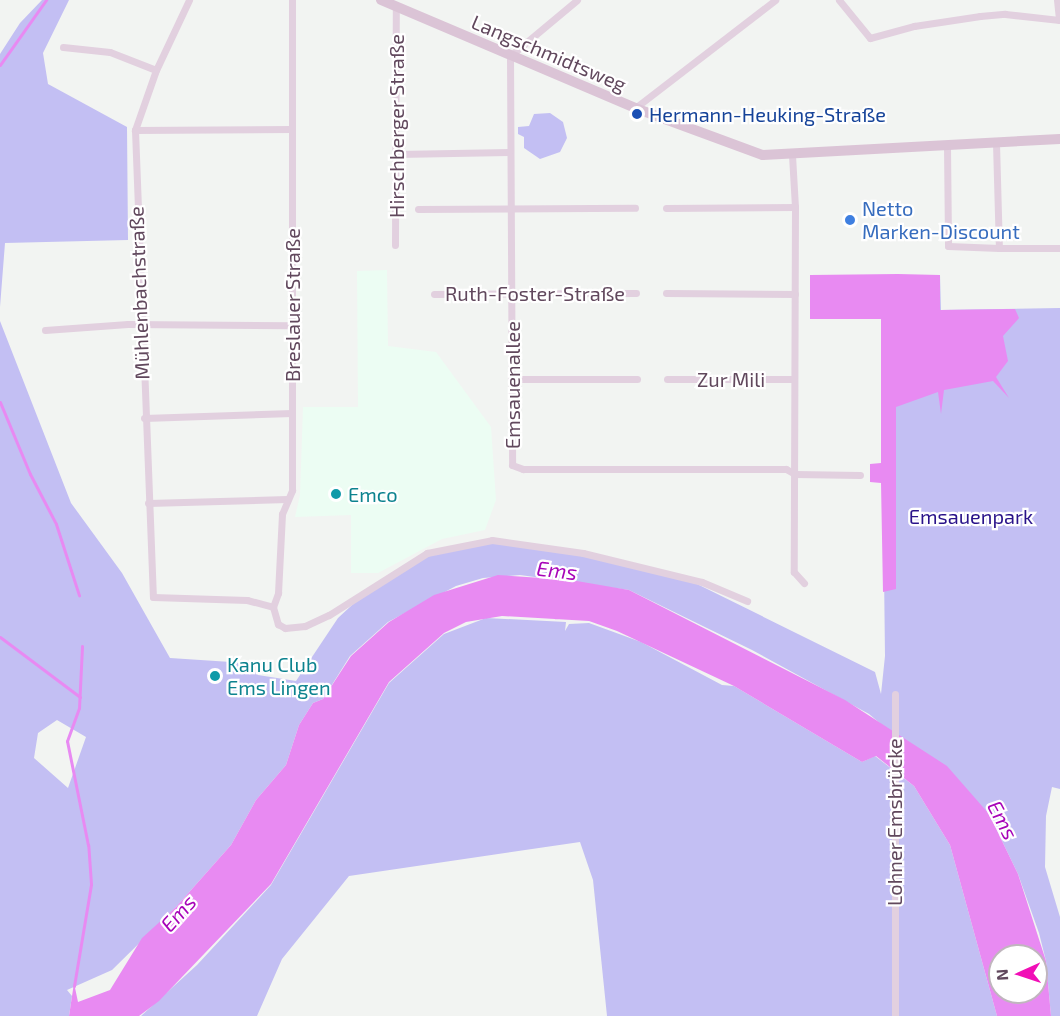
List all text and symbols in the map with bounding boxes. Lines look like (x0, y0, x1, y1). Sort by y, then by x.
street label: Langschmidtsweg (468, 10, 630, 96)
street label: Hirschberger Straße (384, 34, 408, 218)
place label: Hermann-Heuking-Straße (649, 102, 886, 126)
marker: Hermann-Heuking-Straße (630, 107, 644, 121)
place label: Netto Marken-Discount (862, 196, 1020, 243)
street label: Mühlenbachstraße (124, 206, 154, 380)
marker: Netto Marken-Discount (843, 213, 857, 227)
street label: Breslauer Straße (280, 228, 304, 382)
street label: Ruth-Foster-Straße (445, 281, 625, 305)
street label: Emsauenallee (500, 321, 524, 449)
street label: Zur Mili (697, 367, 765, 391)
place label: Emco (348, 482, 398, 506)
marker: Emco (329, 487, 343, 501)
park label: Emsauenpark (909, 504, 1033, 528)
water label: Ems (535, 555, 579, 585)
place label: Kanu Club Ems Lingen (227, 652, 331, 699)
marker: Kanu Club Ems Lingen (208, 669, 222, 683)
street label: Lohner Emsbrücke (882, 738, 906, 906)
water label: Ems (982, 796, 1024, 844)
water label: Ems (155, 889, 201, 937)
north arrow (988, 944, 1048, 1004)
text: N (992, 969, 1011, 981)

